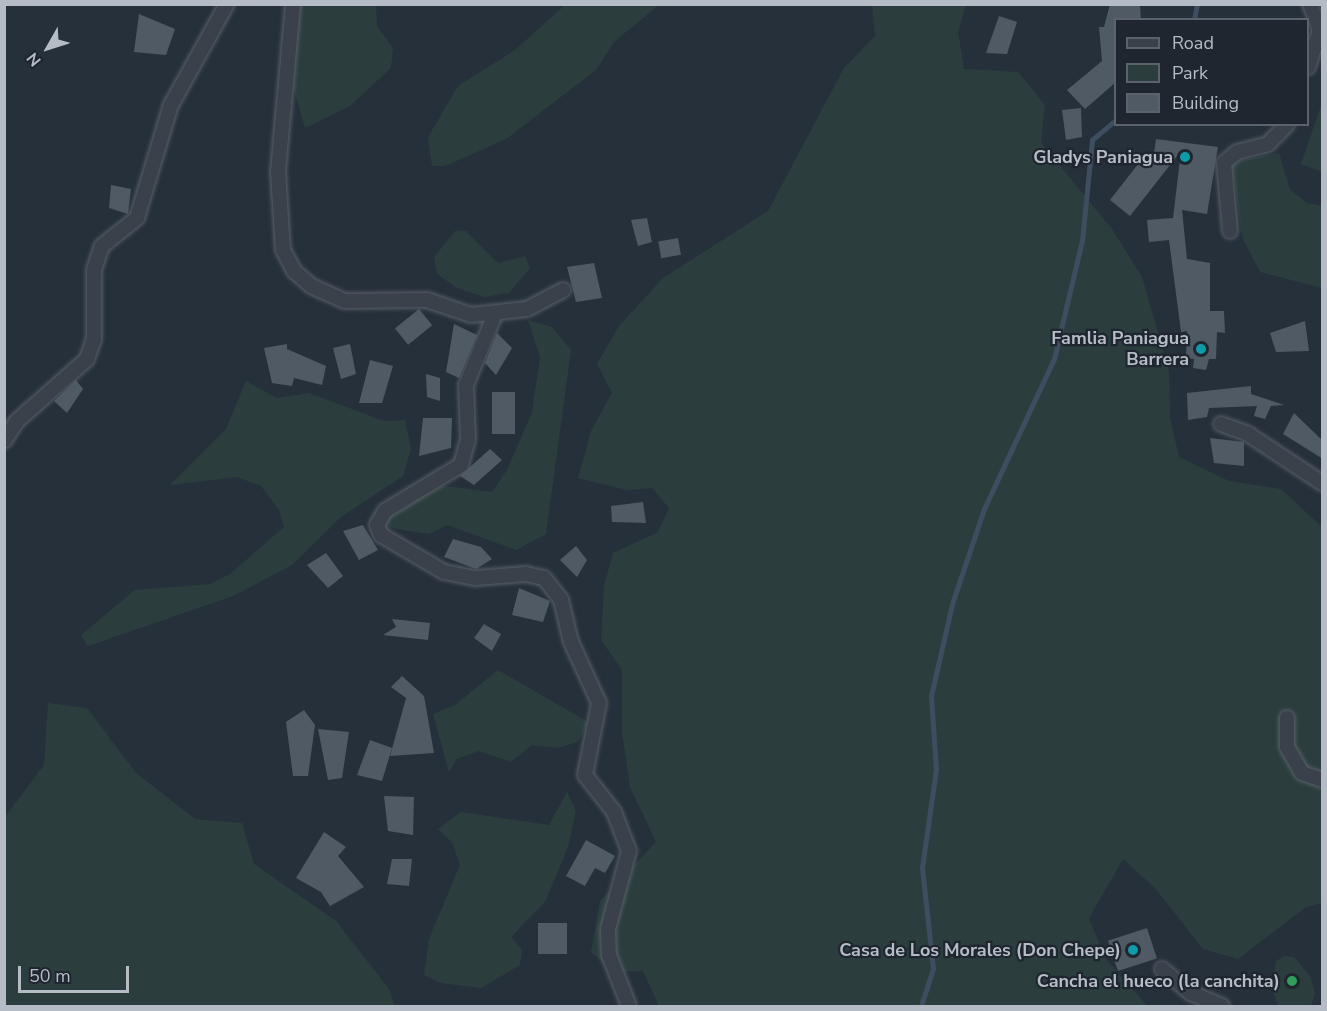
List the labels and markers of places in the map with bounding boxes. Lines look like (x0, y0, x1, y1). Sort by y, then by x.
place label: Gladys Paniagua (1033, 146, 1173, 168)
marker: Gladys Paniagua (1178, 150, 1192, 164)
place label: Famlia Paniagua Barrera (1051, 328, 1189, 370)
marker: Famlia Paniagua Barrera (1194, 342, 1208, 356)
place label: Casa de Los Morales (Don Chepe) (839, 939, 1121, 961)
marker: Casa de Los Morales (Don Chepe) (1126, 943, 1140, 957)
place label: Cancha el hueco (la canchita) (1037, 970, 1280, 992)
marker: Cancha el hueco (la canchita) (1285, 974, 1299, 988)

